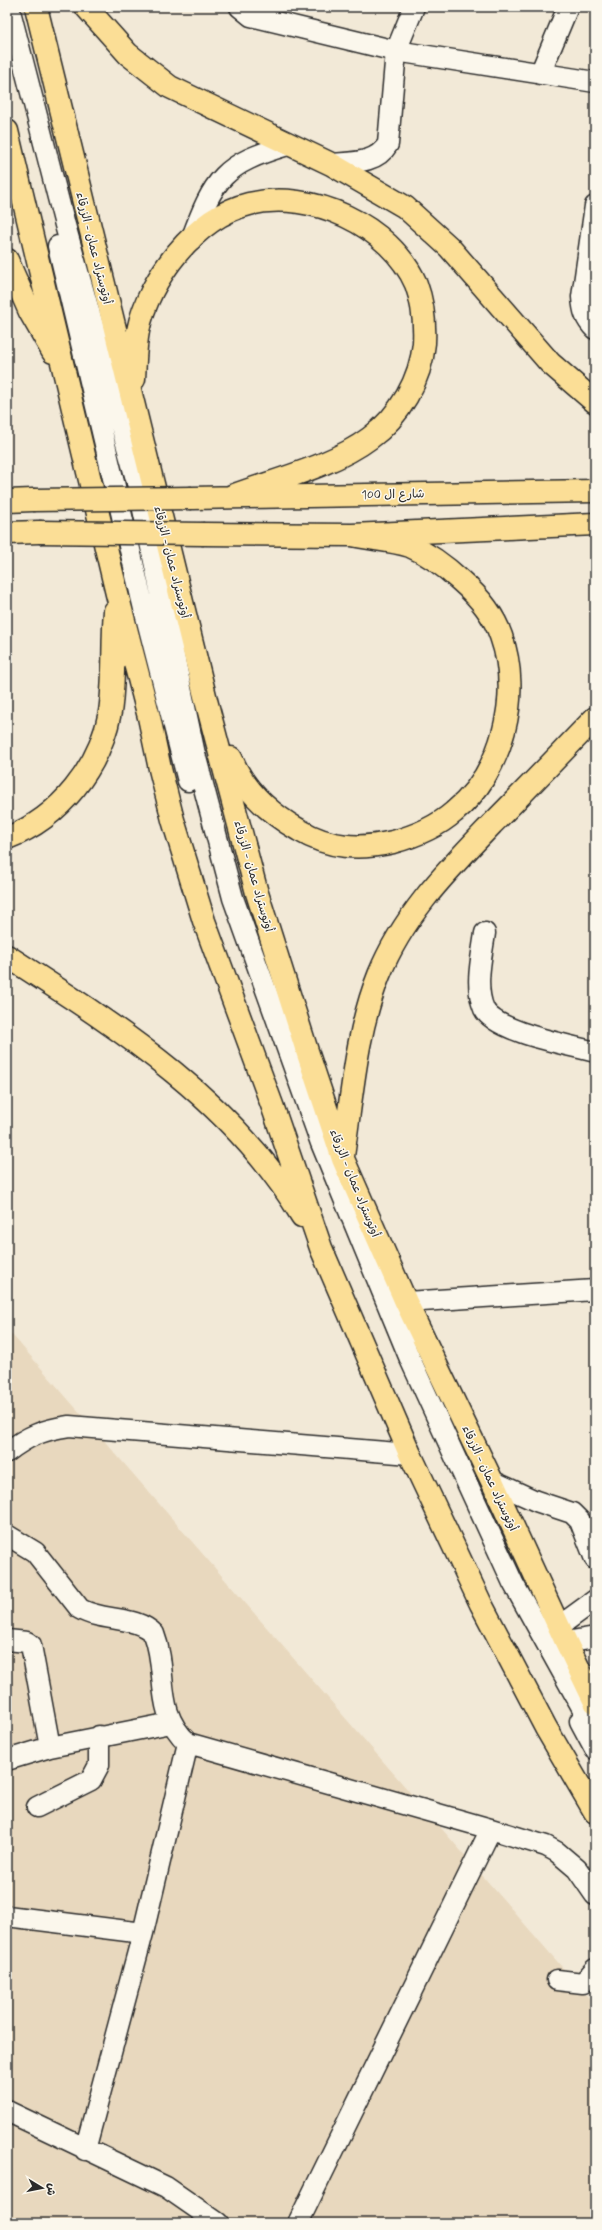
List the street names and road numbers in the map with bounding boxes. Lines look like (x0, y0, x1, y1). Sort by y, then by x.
street label: أوتوستراد عمان - الزرقاء (71, 190, 115, 306)
street label: شارع ال 100 (361, 486, 425, 504)
street label: أوتوستراد عمان - الزرقاء (149, 504, 193, 620)
street label: أوتوستراد عمان - الزرقاء (229, 819, 277, 934)
street label: أوتوستراد عمان - الزرقاء (325, 1127, 383, 1240)
street label: أوتوستراد عمان - الزرقاء (457, 1423, 521, 1534)

